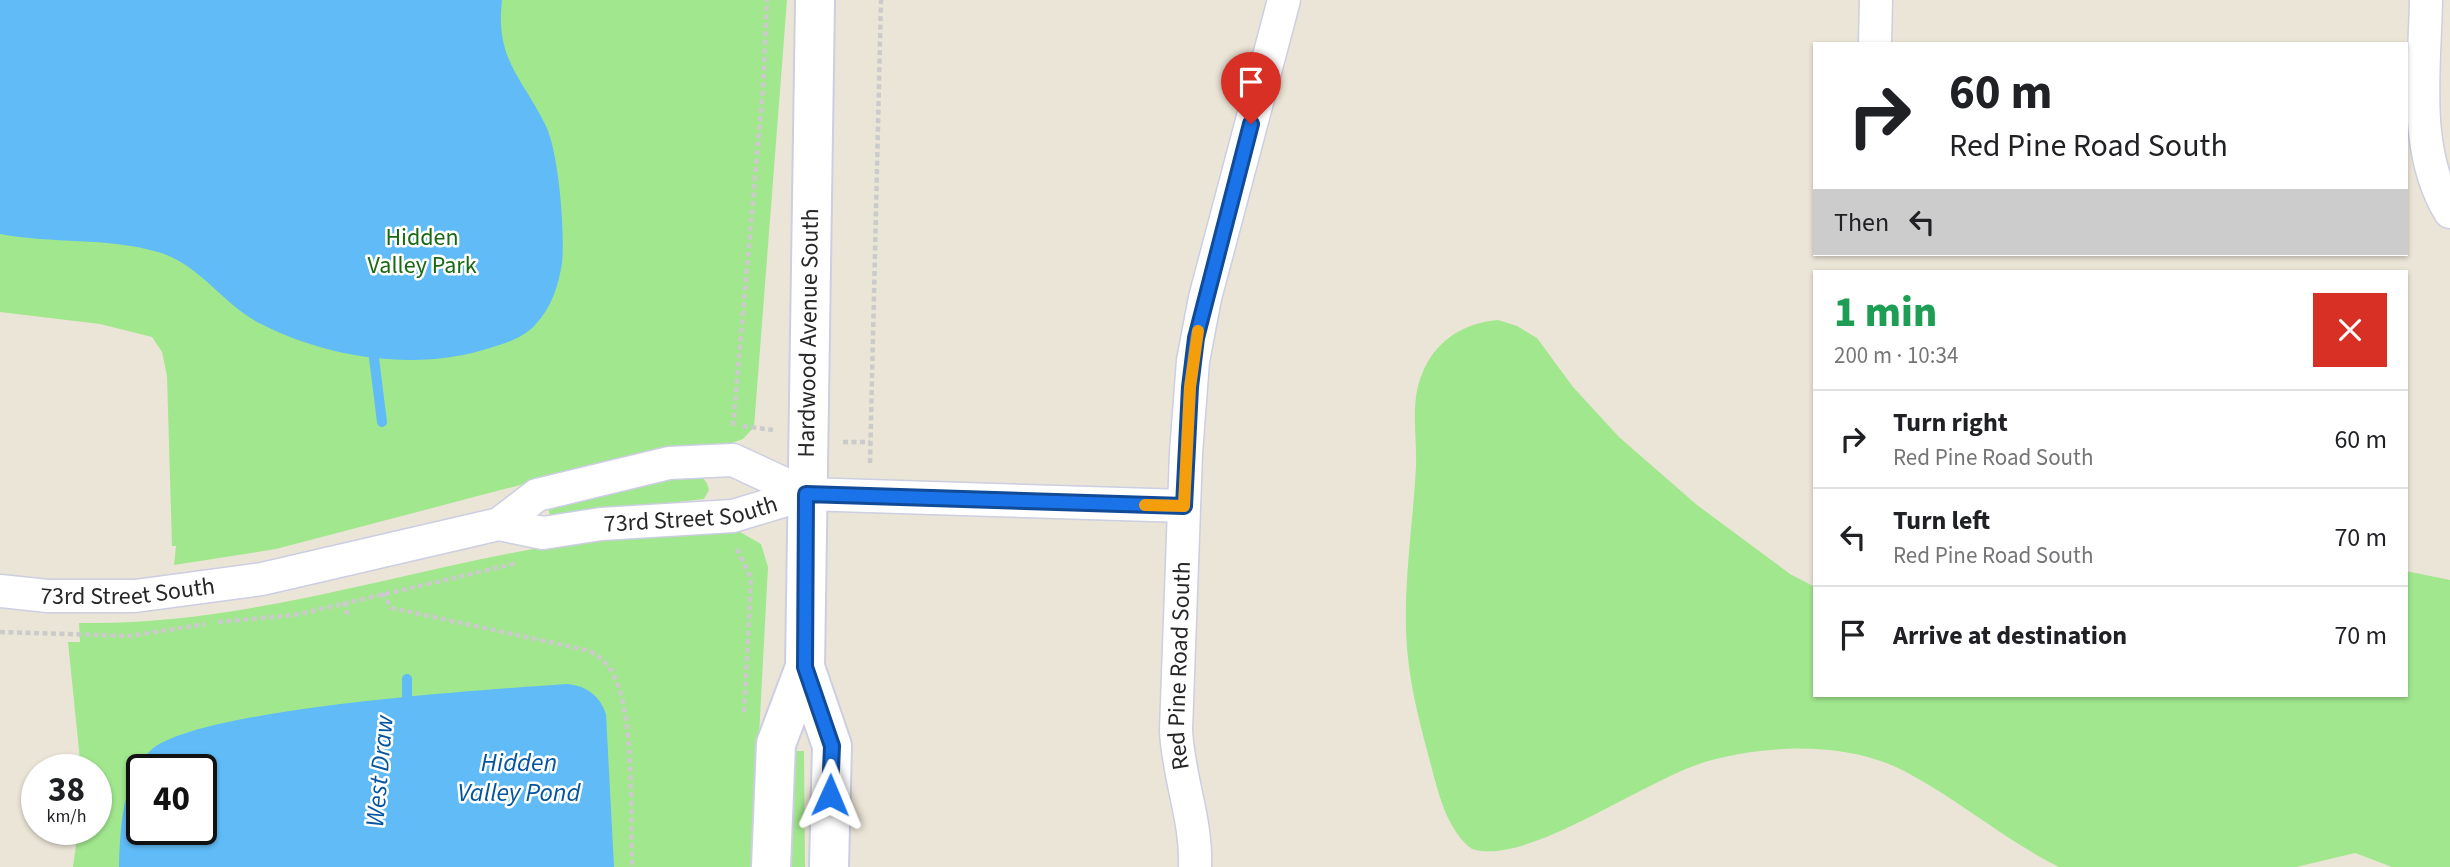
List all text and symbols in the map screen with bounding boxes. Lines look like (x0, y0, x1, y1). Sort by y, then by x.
pin (1221, 52, 1281, 124)
text: 60 m (1949, 58, 2053, 128)
icon: arrive (1232, 63, 1270, 101)
icon: right (1834, 70, 1925, 161)
text: Red Pine Road South (1949, 123, 2228, 169)
icon: left (1903, 203, 1941, 241)
text: Then (1834, 204, 1889, 241)
street label: Hardwood Avenue South (789, 208, 828, 458)
park label: Hidden Valley Park (367, 220, 477, 283)
text: 1 min (1834, 283, 1937, 343)
button: close (2313, 293, 2387, 367)
text: 200 m · 10:34 (1834, 339, 1958, 372)
text: Turn right (1893, 404, 2008, 441)
icon: right (1834, 420, 1872, 458)
text: 60 m (2334, 421, 2387, 458)
text: Red Pine Road South (1893, 441, 2093, 474)
street label: 73rd Street South (603, 487, 782, 542)
text: Turn left (1893, 502, 1990, 539)
icon: left (1834, 518, 1872, 556)
text: 70 m (2334, 519, 2387, 556)
text: Red Pine Road South (1893, 539, 2093, 572)
street label: Red Pine Road South (1159, 560, 1200, 773)
street label: 73rd Street South (38, 568, 217, 614)
icon: arrive (1834, 616, 1872, 654)
text: Arrive at destination (1893, 617, 2127, 654)
text: 70 m (2334, 617, 2387, 654)
water label: West Draw (356, 713, 403, 829)
water label: Hidden Valley Pond (458, 744, 581, 811)
speed limit sign: 40 (126, 754, 217, 845)
position arrow (793, 758, 867, 832)
text: 38 (48, 765, 85, 815)
text: km/h (47, 804, 86, 829)

